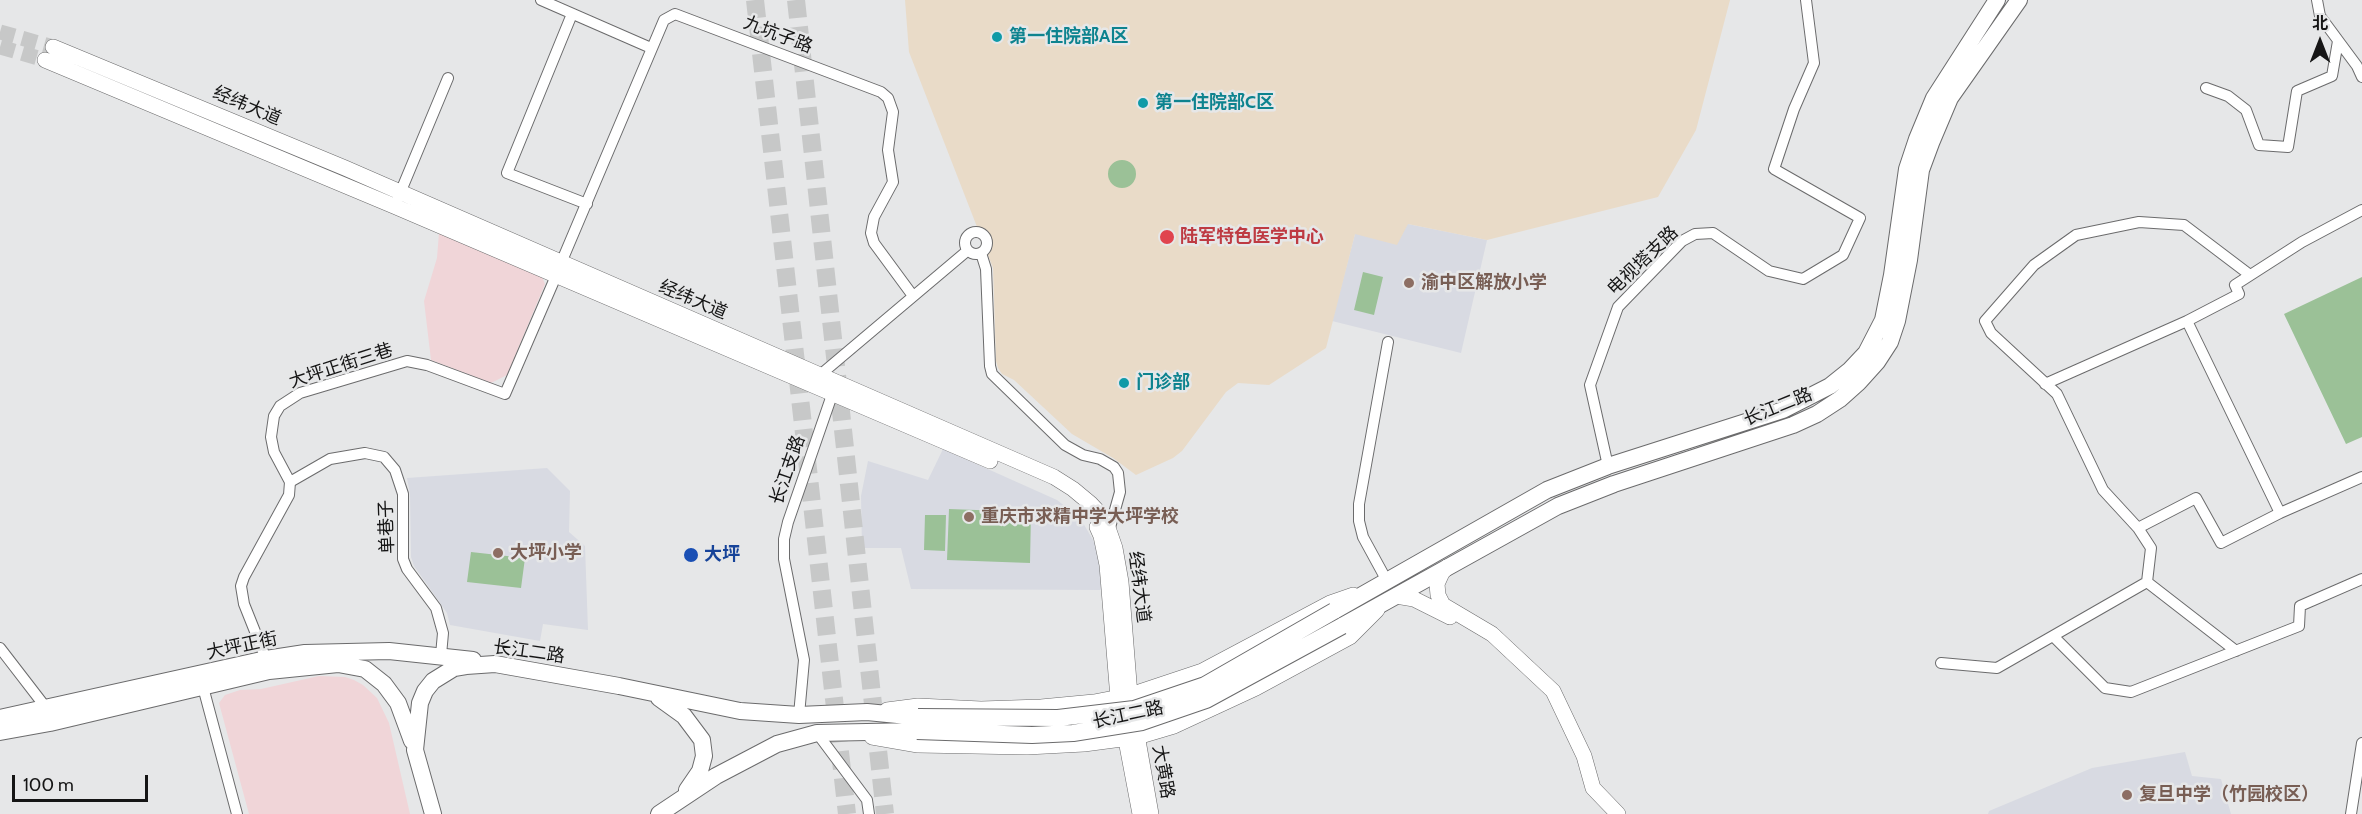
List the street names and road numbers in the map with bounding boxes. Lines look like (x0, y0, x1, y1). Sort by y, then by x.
street label: 九坑子路 (741, 12, 815, 58)
street label: 经纬大道 (210, 82, 284, 130)
street label: 电视塔支路 (1603, 222, 1683, 300)
street label: 经纬大道 (656, 276, 730, 324)
street label: 大坪正街三巷 (286, 339, 396, 393)
street label: 长江二路 (1741, 384, 1815, 430)
street label: 长江支路 (766, 432, 810, 508)
street label: 单巷子 (375, 500, 399, 554)
street label: 经纬大道 (1124, 550, 1154, 624)
street label: 大坪正街 (205, 628, 279, 664)
street label: 长江二路 (492, 636, 566, 668)
street label: 长江二路 (1091, 697, 1165, 733)
street label: 大黄路 (1148, 744, 1178, 800)

